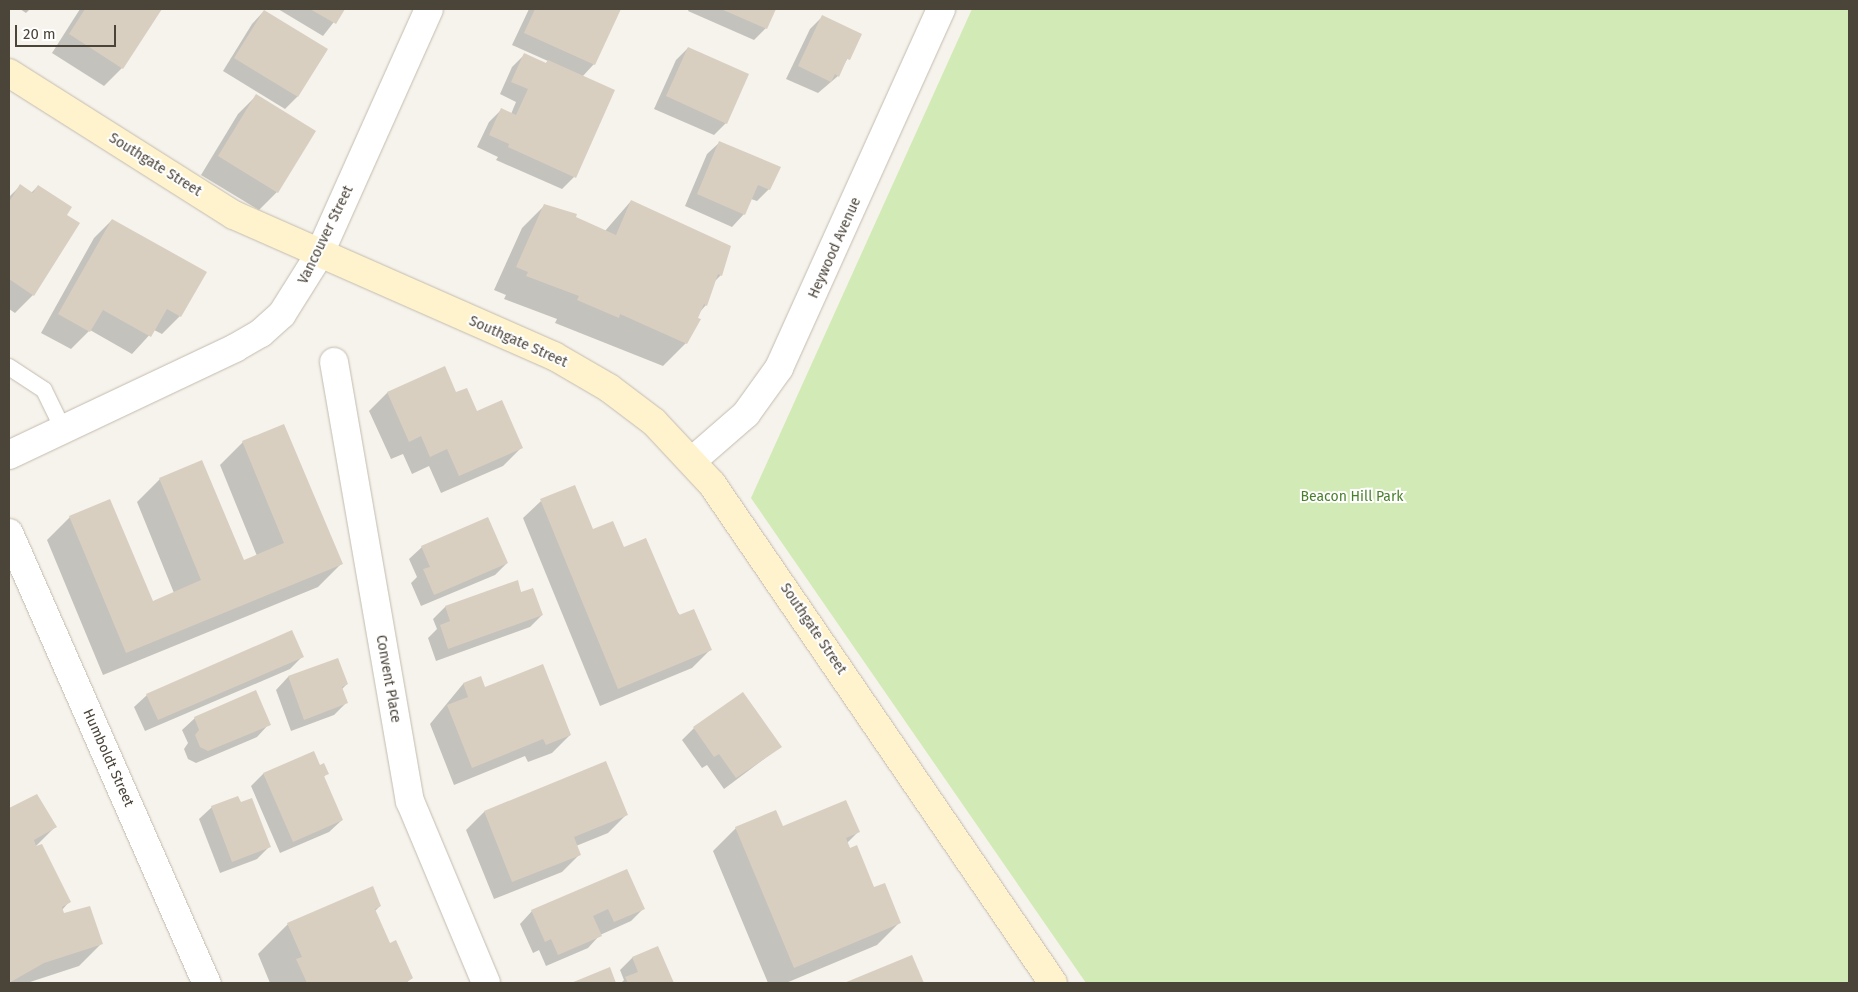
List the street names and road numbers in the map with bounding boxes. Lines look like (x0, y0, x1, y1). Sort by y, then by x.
street label: Southgate Street (106, 130, 204, 200)
street label: Vancouver Street (295, 183, 357, 287)
street label: Heywood Avenue (805, 195, 865, 301)
street label: Southgate Street (466, 313, 570, 371)
street label: Southgate Street (776, 580, 850, 678)
street label: Convent Place (372, 634, 404, 724)
street label: Humboldt Street (79, 706, 137, 810)

